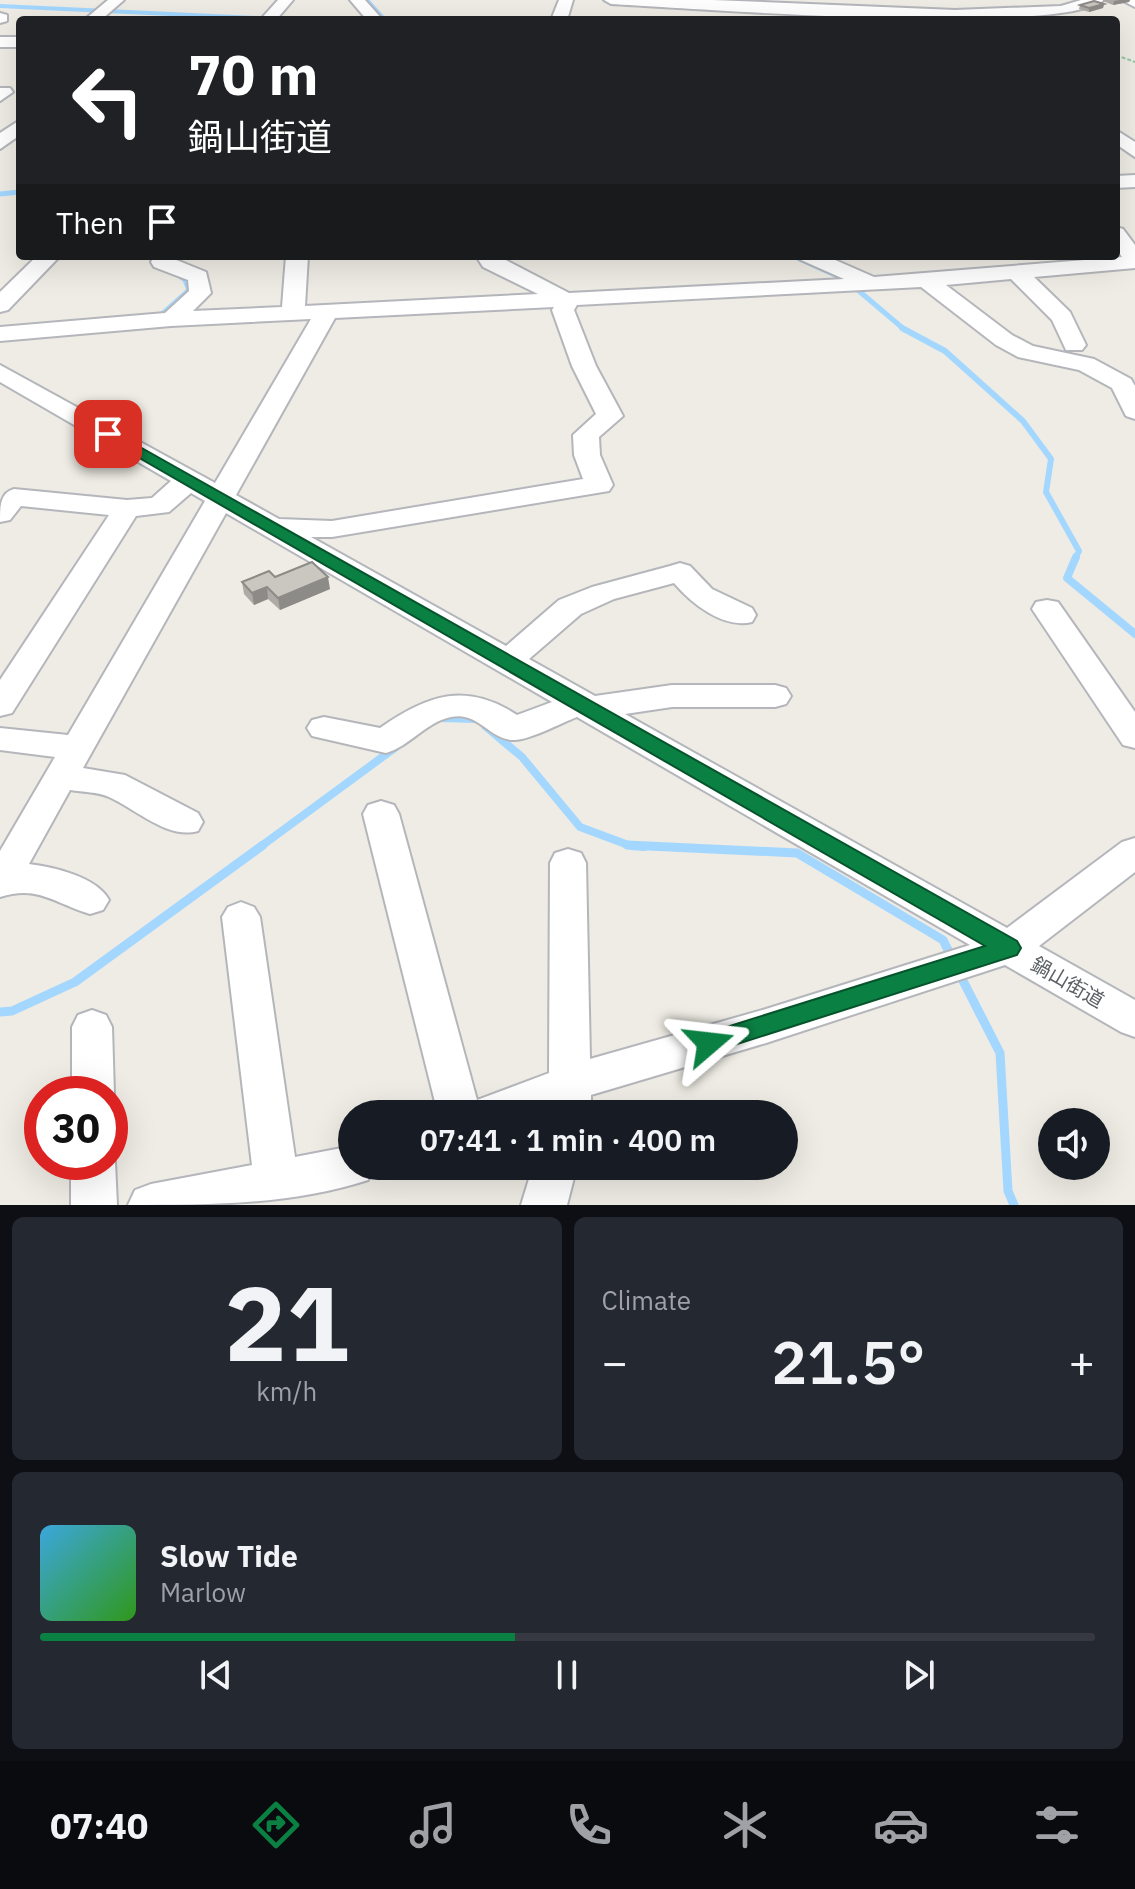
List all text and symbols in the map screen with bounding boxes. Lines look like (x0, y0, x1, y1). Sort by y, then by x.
text: 70 m (188, 38, 318, 110)
icon: left (56, 48, 160, 152)
text: 鍋山街道 (188, 113, 332, 160)
icon: arrive (140, 200, 184, 244)
text: Then (56, 203, 124, 242)
pin (74, 400, 142, 468)
icon: arrive (86, 412, 130, 456)
street label: 鍋山街道 (1027, 950, 1109, 1014)
position arrow (667, 1001, 751, 1085)
speed limit sign: 30 (24, 1076, 128, 1180)
map controls (1038, 1108, 1110, 1180)
button: sound (1038, 1108, 1110, 1180)
text: 07:41 · 1 min · 400 m (420, 1120, 716, 1159)
text: 21 (224, 1254, 349, 1390)
text: Climate (602, 1283, 691, 1317)
text: 21.5° (771, 1322, 925, 1401)
text: − (602, 1333, 628, 1390)
text: + (1069, 1333, 1095, 1390)
text: km/h (256, 1374, 317, 1408)
text: Slow Tide (160, 1536, 298, 1575)
text: Marlow (160, 1575, 246, 1609)
icon: previous (194, 1653, 238, 1697)
icon: pause (545, 1653, 589, 1697)
icon: next (897, 1653, 941, 1697)
icon: directions (248, 1797, 304, 1853)
icon: music (405, 1797, 461, 1853)
icon: phone (561, 1797, 617, 1853)
icon: climate (717, 1797, 773, 1853)
icon: car (873, 1797, 929, 1853)
icon: filters (1029, 1797, 1085, 1853)
text: 07:40 (50, 1802, 148, 1849)

